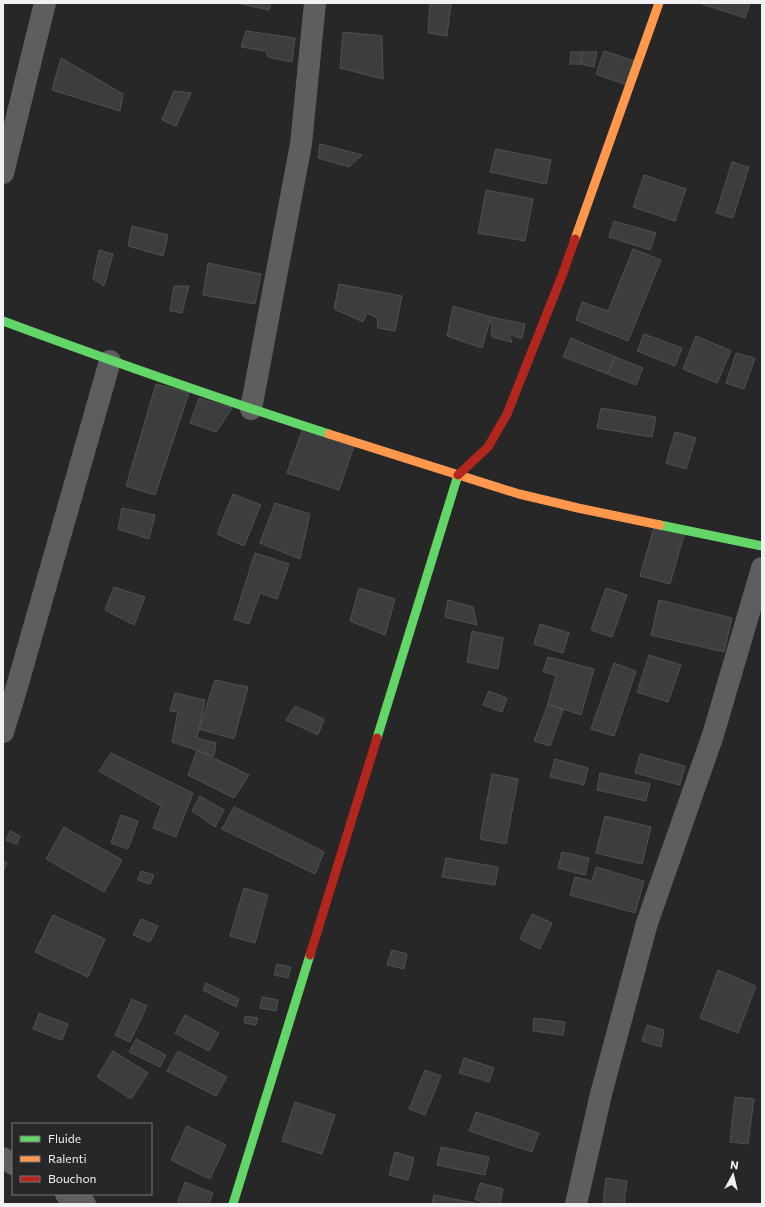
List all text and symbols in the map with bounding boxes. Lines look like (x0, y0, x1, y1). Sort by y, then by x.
legend (12, 1123, 152, 1195)
text: Fluide (48, 1131, 81, 1145)
text: Ralenti (48, 1151, 87, 1165)
north arrow (713, 1155, 753, 1195)
text: N (729, 1158, 739, 1172)
text: Bouchon (48, 1171, 96, 1185)

